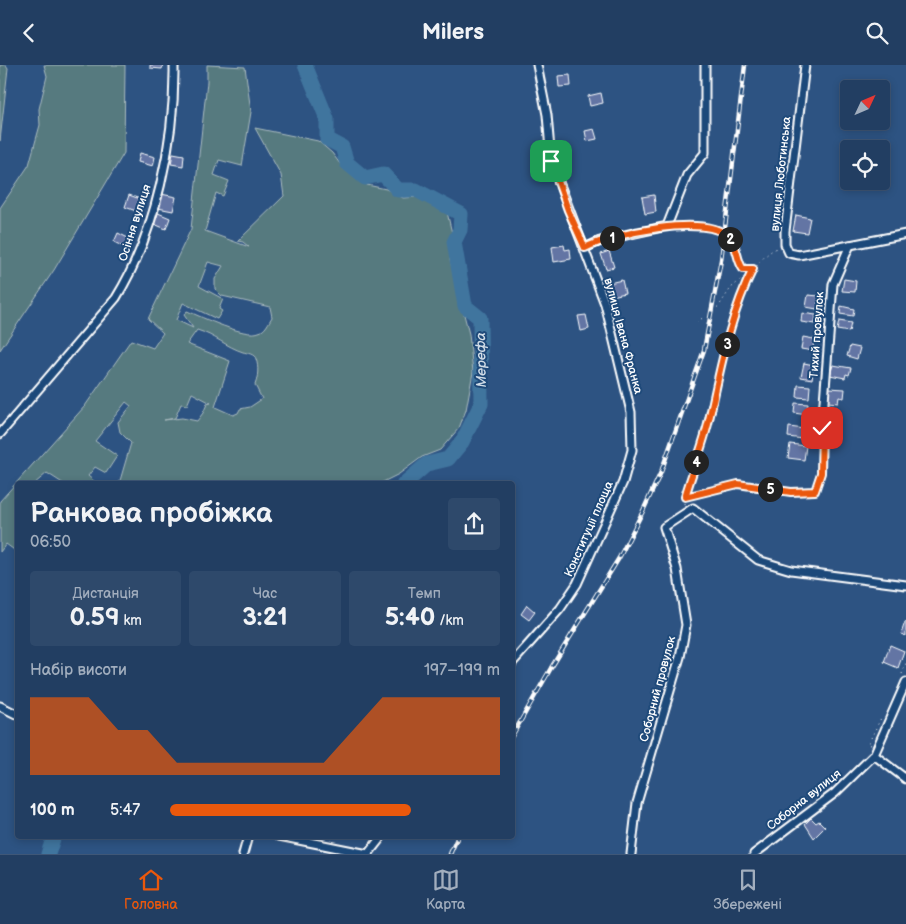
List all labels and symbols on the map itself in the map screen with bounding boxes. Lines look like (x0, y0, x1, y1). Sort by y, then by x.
north arrow (840, 80, 890, 130)
street label: вулиця Люботинська (767, 116, 795, 232)
pin (530, 140, 572, 182)
street label: Осіння вулиця (116, 182, 155, 263)
pin: 1 (600, 225, 624, 251)
pin: 2 (718, 227, 742, 251)
street label: вулиця Івана Франка (600, 276, 646, 396)
street label: Тихий провулок (806, 290, 828, 379)
pin: 3 (714, 331, 740, 357)
water label: Мерефа (472, 332, 490, 388)
pin (801, 407, 843, 449)
pin: 4 (684, 449, 708, 475)
pin: 5 (758, 477, 782, 501)
street label: Конституції площа (561, 479, 617, 579)
street label: Соборний провулок (637, 634, 679, 744)
street label: Соборна вулиця (764, 766, 844, 834)

